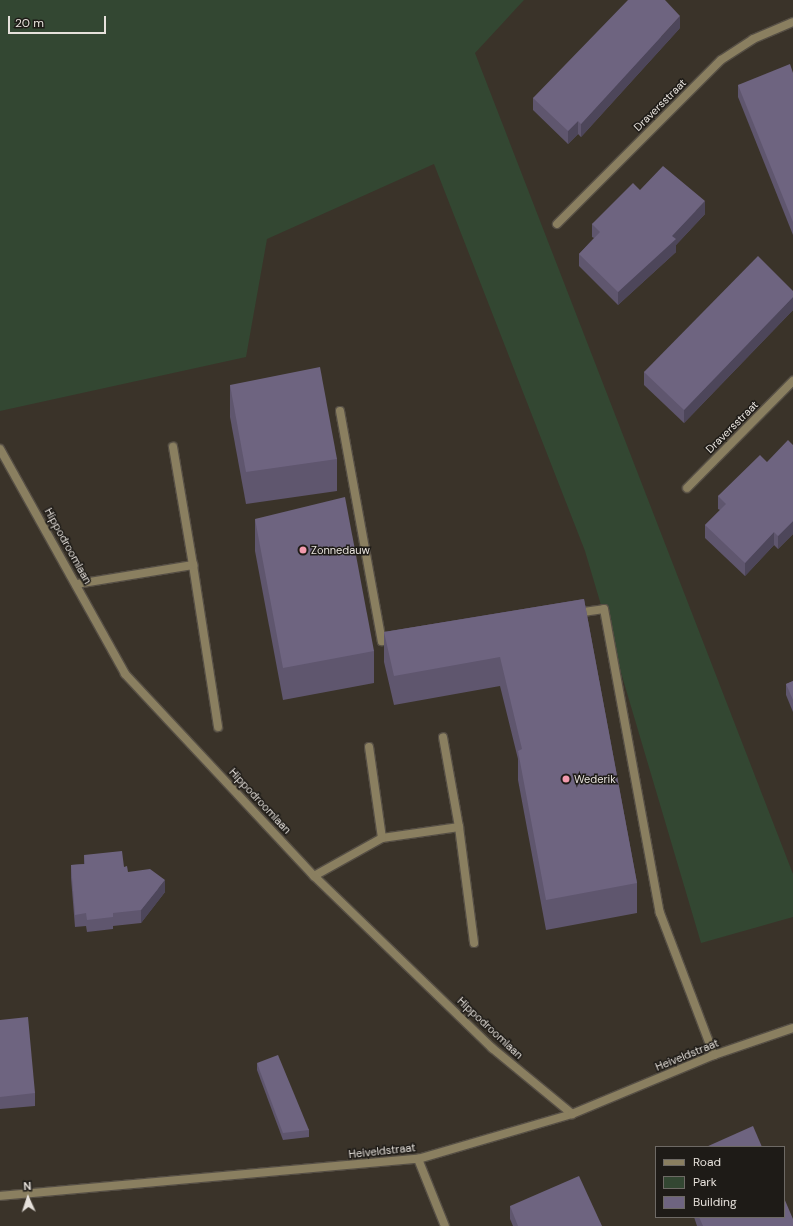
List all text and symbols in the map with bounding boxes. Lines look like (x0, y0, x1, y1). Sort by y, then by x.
scale bar (10, 8, 108, 34)
text: 20 m (15, 15, 44, 31)
street label: Draversstraat (631, 76, 689, 134)
street label: Draversstraat (703, 398, 761, 456)
street label: Hippodroomlaan (42, 506, 94, 586)
place label: Zonnedauw (311, 543, 370, 557)
marker: Zonnedauw (298, 545, 308, 555)
street label: Hippodroomlaan (226, 766, 294, 836)
place label: Wederik (574, 772, 616, 786)
marker: Wederik (561, 774, 571, 784)
street label: Hippodroomlaan (455, 994, 525, 1062)
street label: Heiveldstraat (653, 1036, 721, 1074)
street label: Heiveldstraat (348, 1141, 416, 1161)
legend (655, 1146, 785, 1218)
text: Road (693, 1154, 721, 1170)
text: Park (693, 1174, 717, 1190)
north arrow (8, 1178, 48, 1218)
text: N (23, 1179, 32, 1193)
text: Building (693, 1194, 737, 1210)

